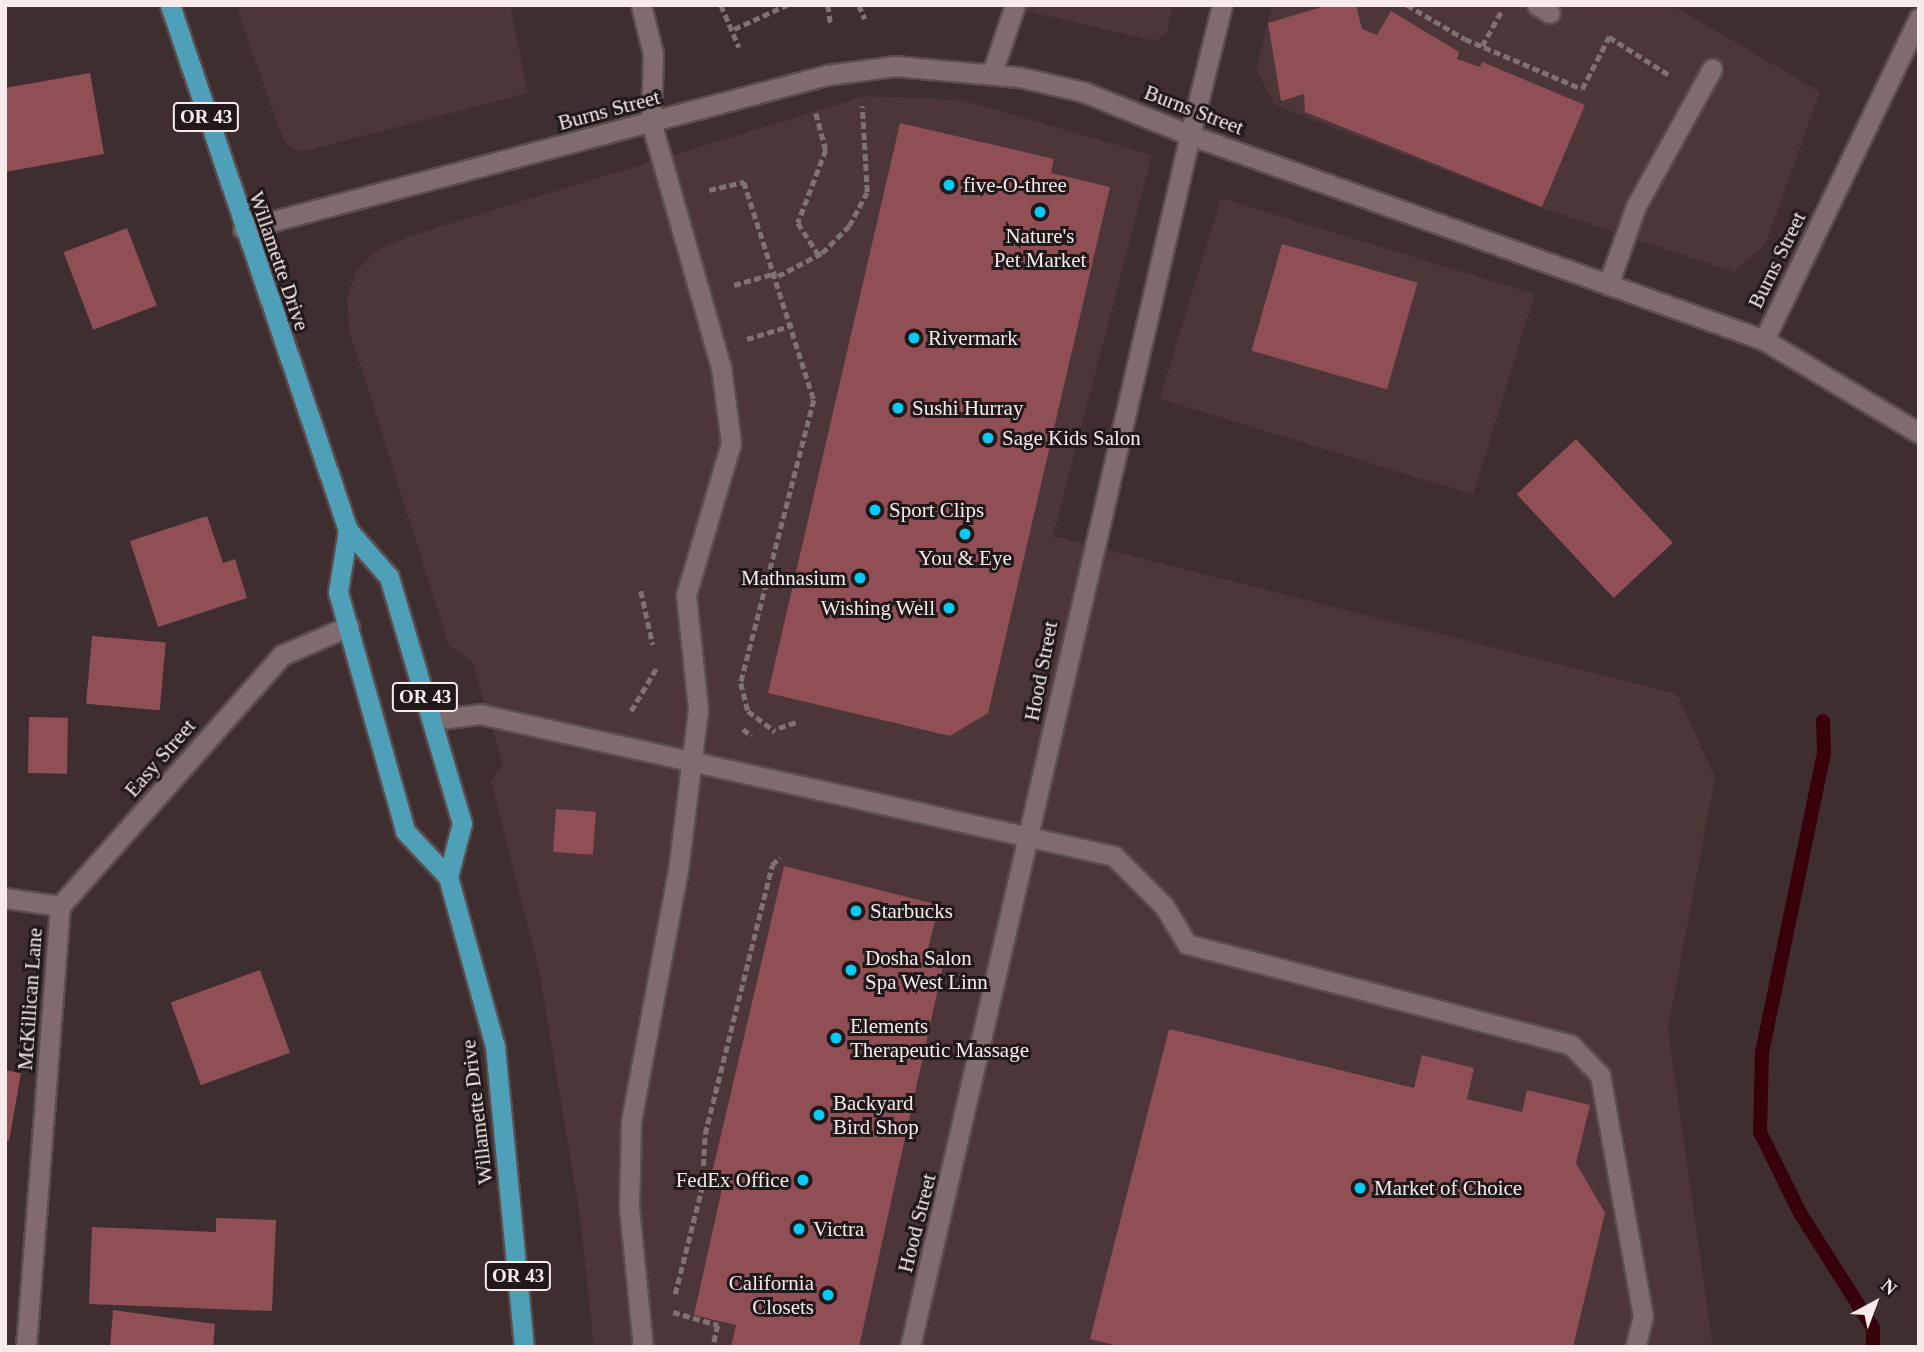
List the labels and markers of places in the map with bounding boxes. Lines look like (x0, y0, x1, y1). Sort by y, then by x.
place label: five-O-three (963, 172, 1067, 198)
marker: five-O-three (941, 177, 957, 193)
marker: Nature's Pet Market (1032, 204, 1048, 220)
place label: Nature's Pet Market (994, 223, 1086, 273)
place label: Rivermark (928, 325, 1018, 351)
marker: Rivermark (906, 330, 922, 346)
place label: Sushi Hurray (912, 395, 1023, 421)
marker: Sushi Hurray (890, 400, 906, 416)
place label: Sage Kids Salon (1002, 425, 1141, 451)
marker: Sage Kids Salon (980, 430, 996, 446)
place label: Sport Clips (889, 497, 984, 523)
marker: Sport Clips (867, 502, 883, 518)
marker: You & Eye (957, 526, 973, 542)
place label: You & Eye (918, 545, 1012, 571)
place label: Mathnasium (741, 565, 846, 591)
marker: Mathnasium (852, 570, 868, 586)
place label: Wishing Well (820, 595, 935, 621)
marker: Wishing Well (941, 600, 957, 616)
place label: Starbucks (870, 898, 953, 924)
marker: Starbucks (848, 903, 864, 919)
place label: Dosha Salon Spa West Linn (865, 945, 988, 995)
marker: Dosha Salon Spa West Linn (843, 962, 859, 978)
place label: Elements Therapeutic Massage (850, 1013, 1029, 1063)
marker: Elements Therapeutic Massage (828, 1030, 844, 1046)
place label: Backyard Bird Shop (833, 1090, 919, 1140)
marker: Backyard Bird Shop (811, 1107, 827, 1123)
place label: FedEx Office (676, 1167, 789, 1193)
marker: FedEx Office (795, 1172, 811, 1188)
place label: Market of Choice (1374, 1175, 1522, 1201)
marker: Market of Choice (1352, 1180, 1368, 1196)
place label: Victra (813, 1216, 864, 1242)
marker: Victra (791, 1221, 807, 1237)
place label: California Closets (729, 1270, 814, 1320)
marker: California Closets (820, 1287, 836, 1303)

